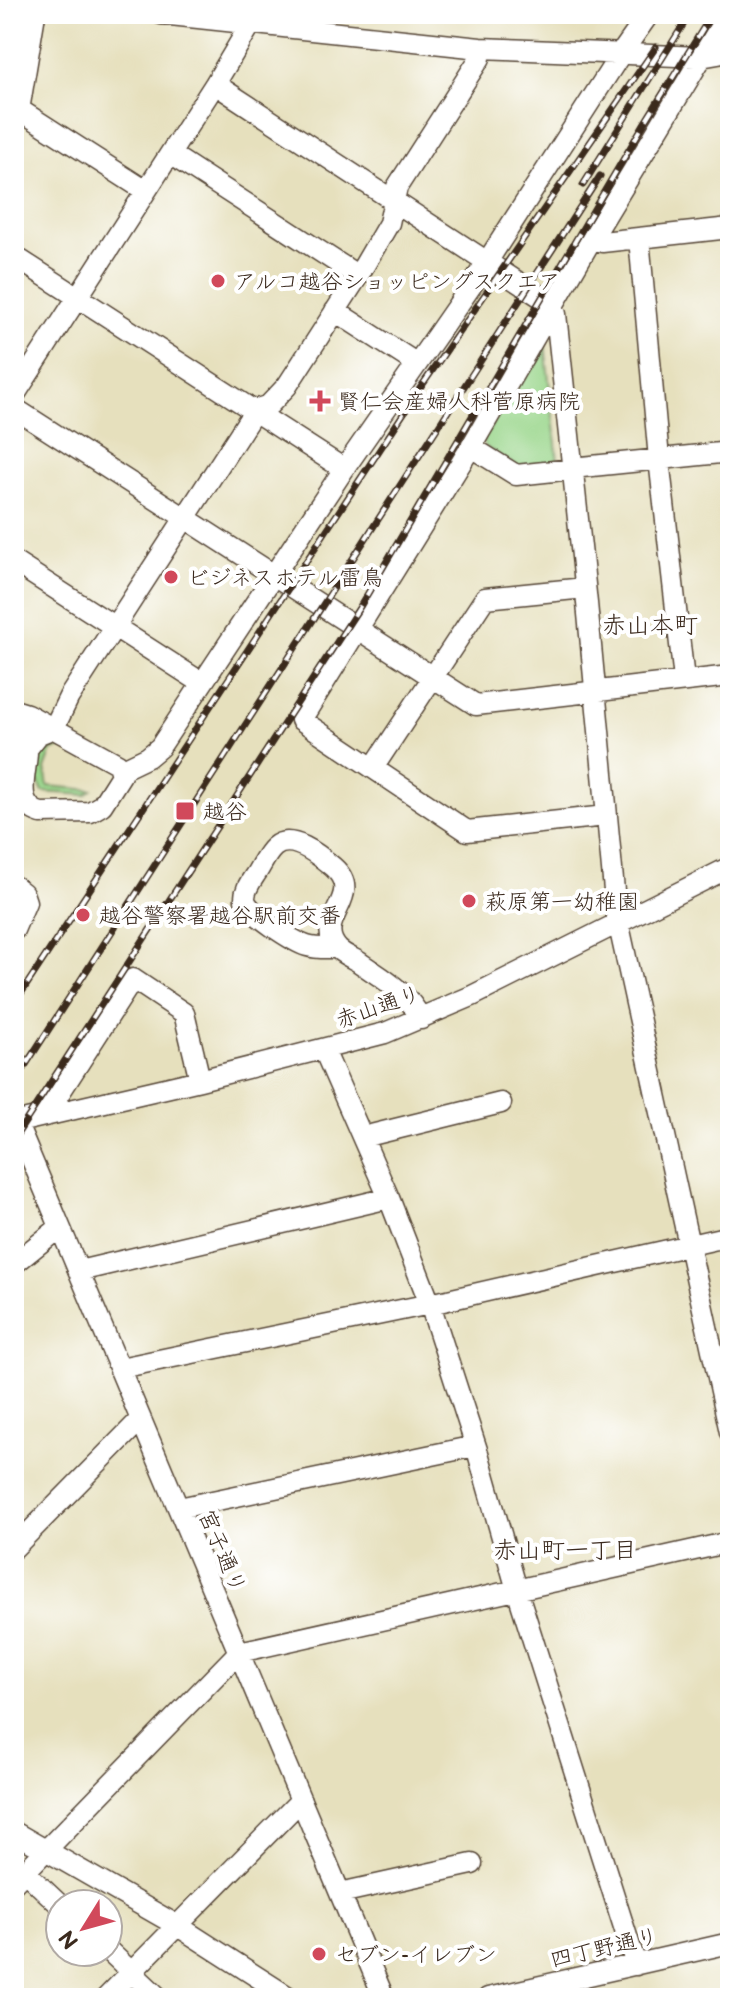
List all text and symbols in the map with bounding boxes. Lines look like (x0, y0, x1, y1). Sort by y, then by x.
place label: アルコ越谷ショッピングスクエア (234, 269, 560, 296)
marker: アルコ越谷ショッピングスクエア (209, 272, 227, 290)
place label: 賢仁会産婦人科菅原病院 (338, 389, 580, 416)
marker: 賢仁会産婦人科菅原病院 (309, 390, 331, 412)
place label: ビジネスホテル雷鳥 (187, 565, 383, 592)
marker: ビジネスホテル雷鳥 (162, 568, 180, 586)
district label: 赤山本町 (602, 611, 698, 640)
place label: 越谷 (203, 799, 247, 826)
marker: 越谷 (174, 800, 196, 822)
place label: 萩原第一幼稚園 (485, 889, 639, 916)
marker: 萩原第一幼稚園 (460, 892, 478, 910)
place label: 越谷警察署越谷駅前交番 (99, 903, 341, 930)
marker: 越谷警察署越谷駅前交番 (74, 906, 92, 924)
street label: 赤山通り (332, 980, 424, 1035)
street label: 宮子通り (192, 1506, 251, 1597)
district label: 赤山町一丁目 (493, 1536, 637, 1565)
north arrow (44, 1888, 124, 1968)
street label: 四丁野通り (548, 1923, 661, 1974)
text: N (53, 1924, 85, 1954)
place label: セブン-イレブン (335, 1942, 497, 1969)
marker: セブン-イレブン (310, 1945, 328, 1963)

